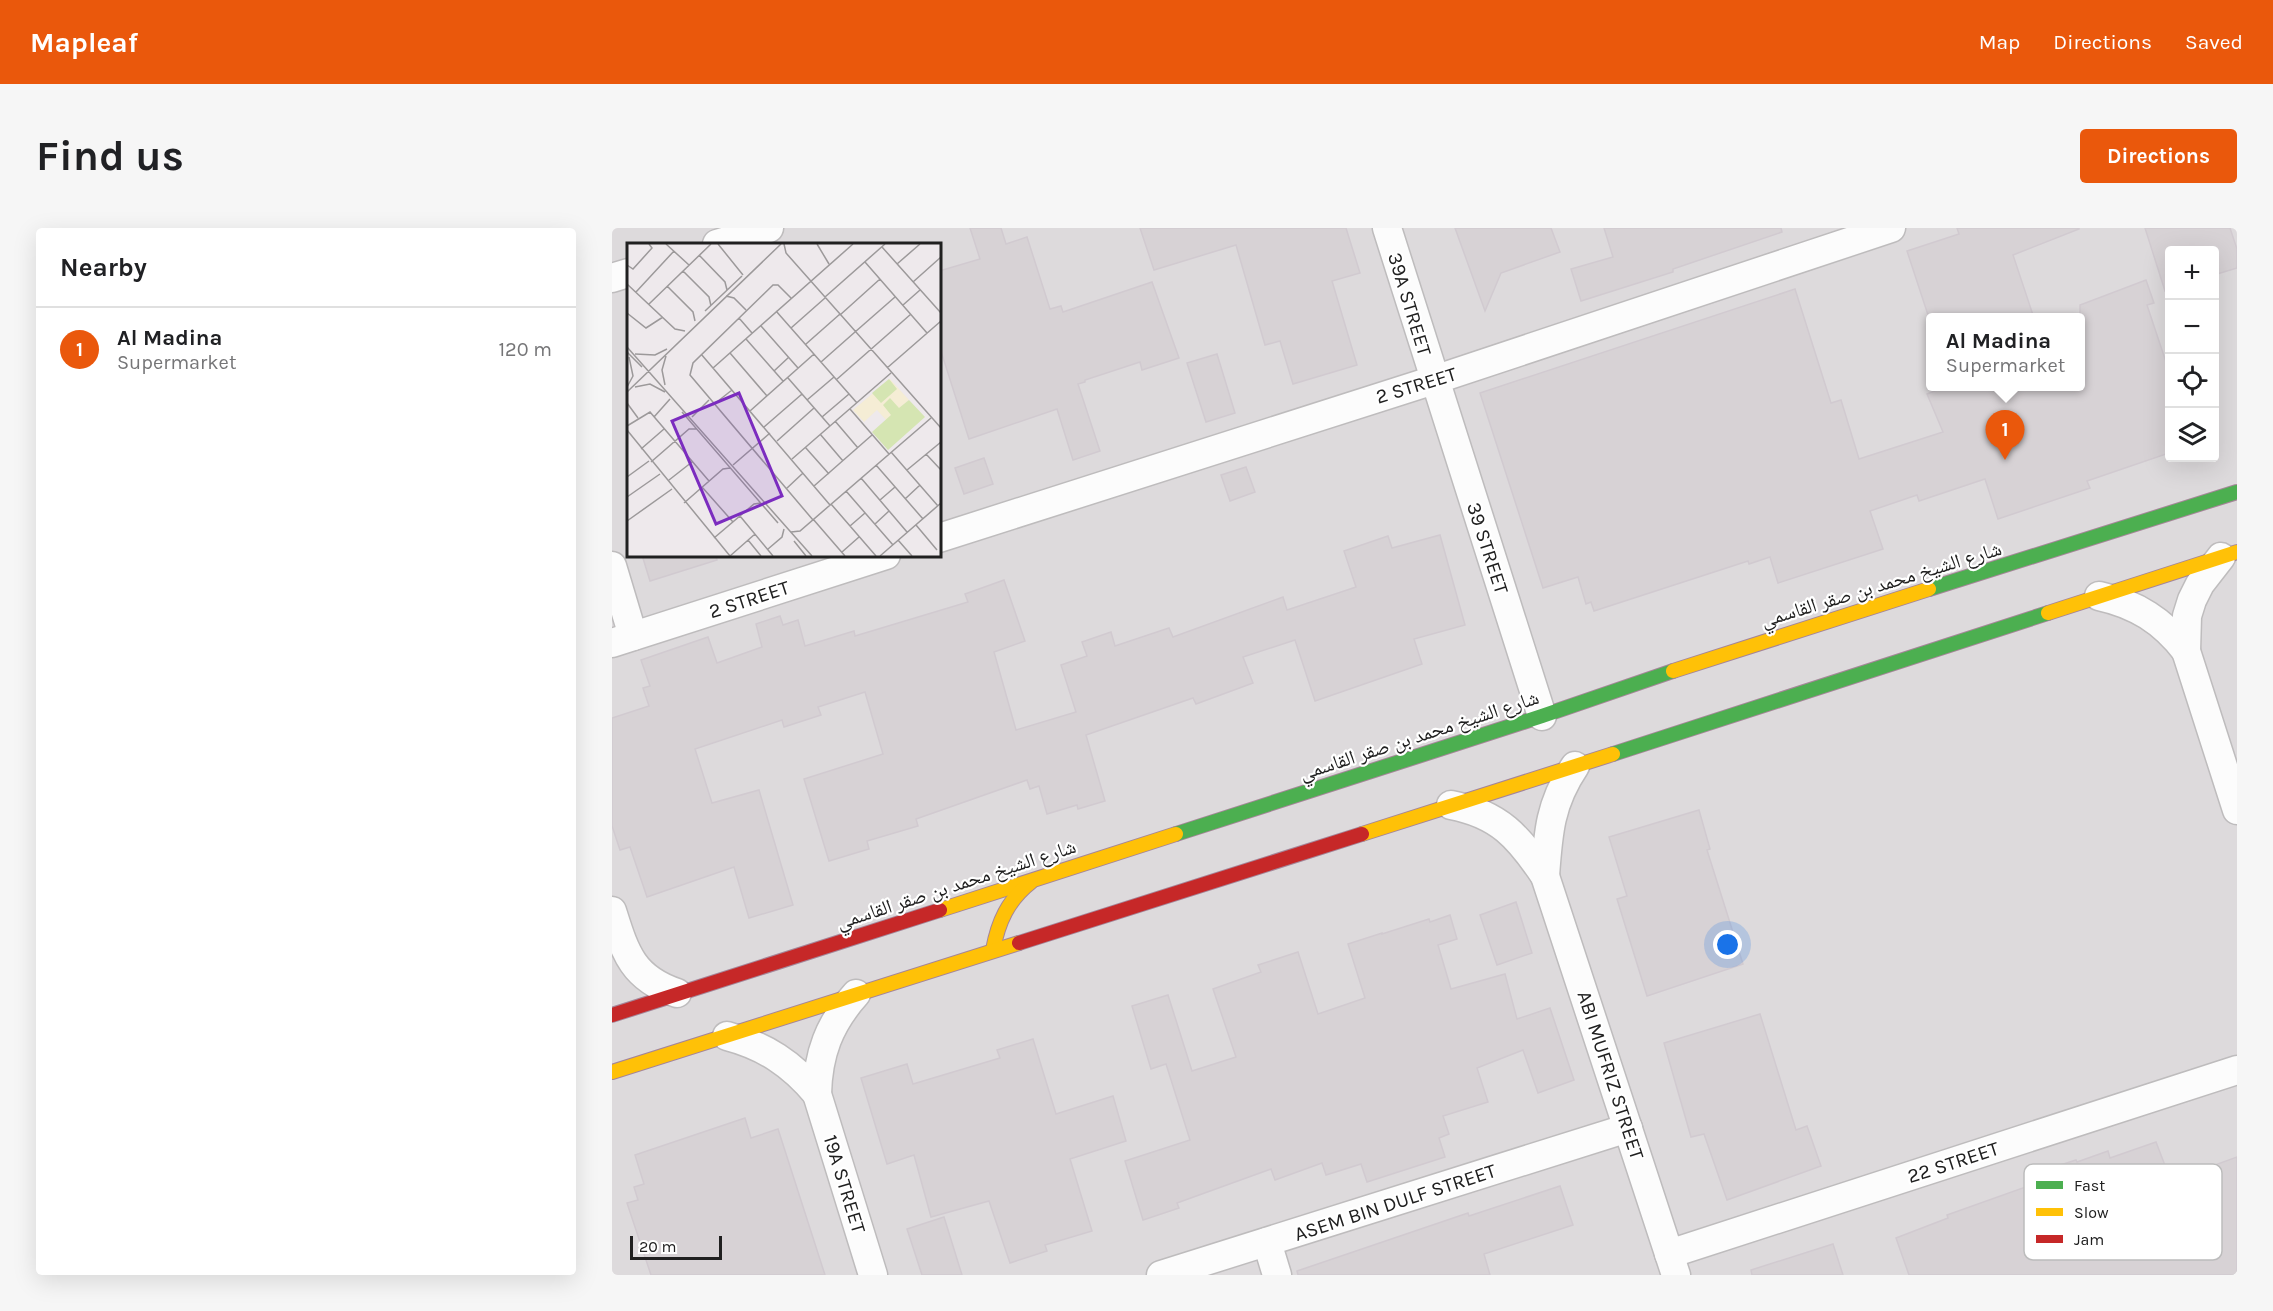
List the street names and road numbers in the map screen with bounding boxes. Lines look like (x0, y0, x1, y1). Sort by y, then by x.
street label: 39A STREET (1383, 250, 1436, 358)
street label: 2 STREET (1373, 362, 1459, 409)
street label: 39 STREET (1462, 499, 1513, 597)
street label: شارع الشيخ محمد بن صقر القاسمي (1758, 537, 2005, 636)
street label: 2 STREET (706, 576, 792, 623)
street label: شارع الشيخ محمد بن صقر القاسمي (1297, 686, 1543, 789)
street label: شارع الشيخ محمد بن صقر القاسمي (834, 835, 1080, 938)
street label: ABI MUFRIZ STREET (1572, 988, 1649, 1162)
street label: 19A STREET (819, 1132, 870, 1236)
street label: 22 STREET (1905, 1137, 2002, 1188)
street label: ASEM BIN DULF STREET (1291, 1159, 1499, 1246)

